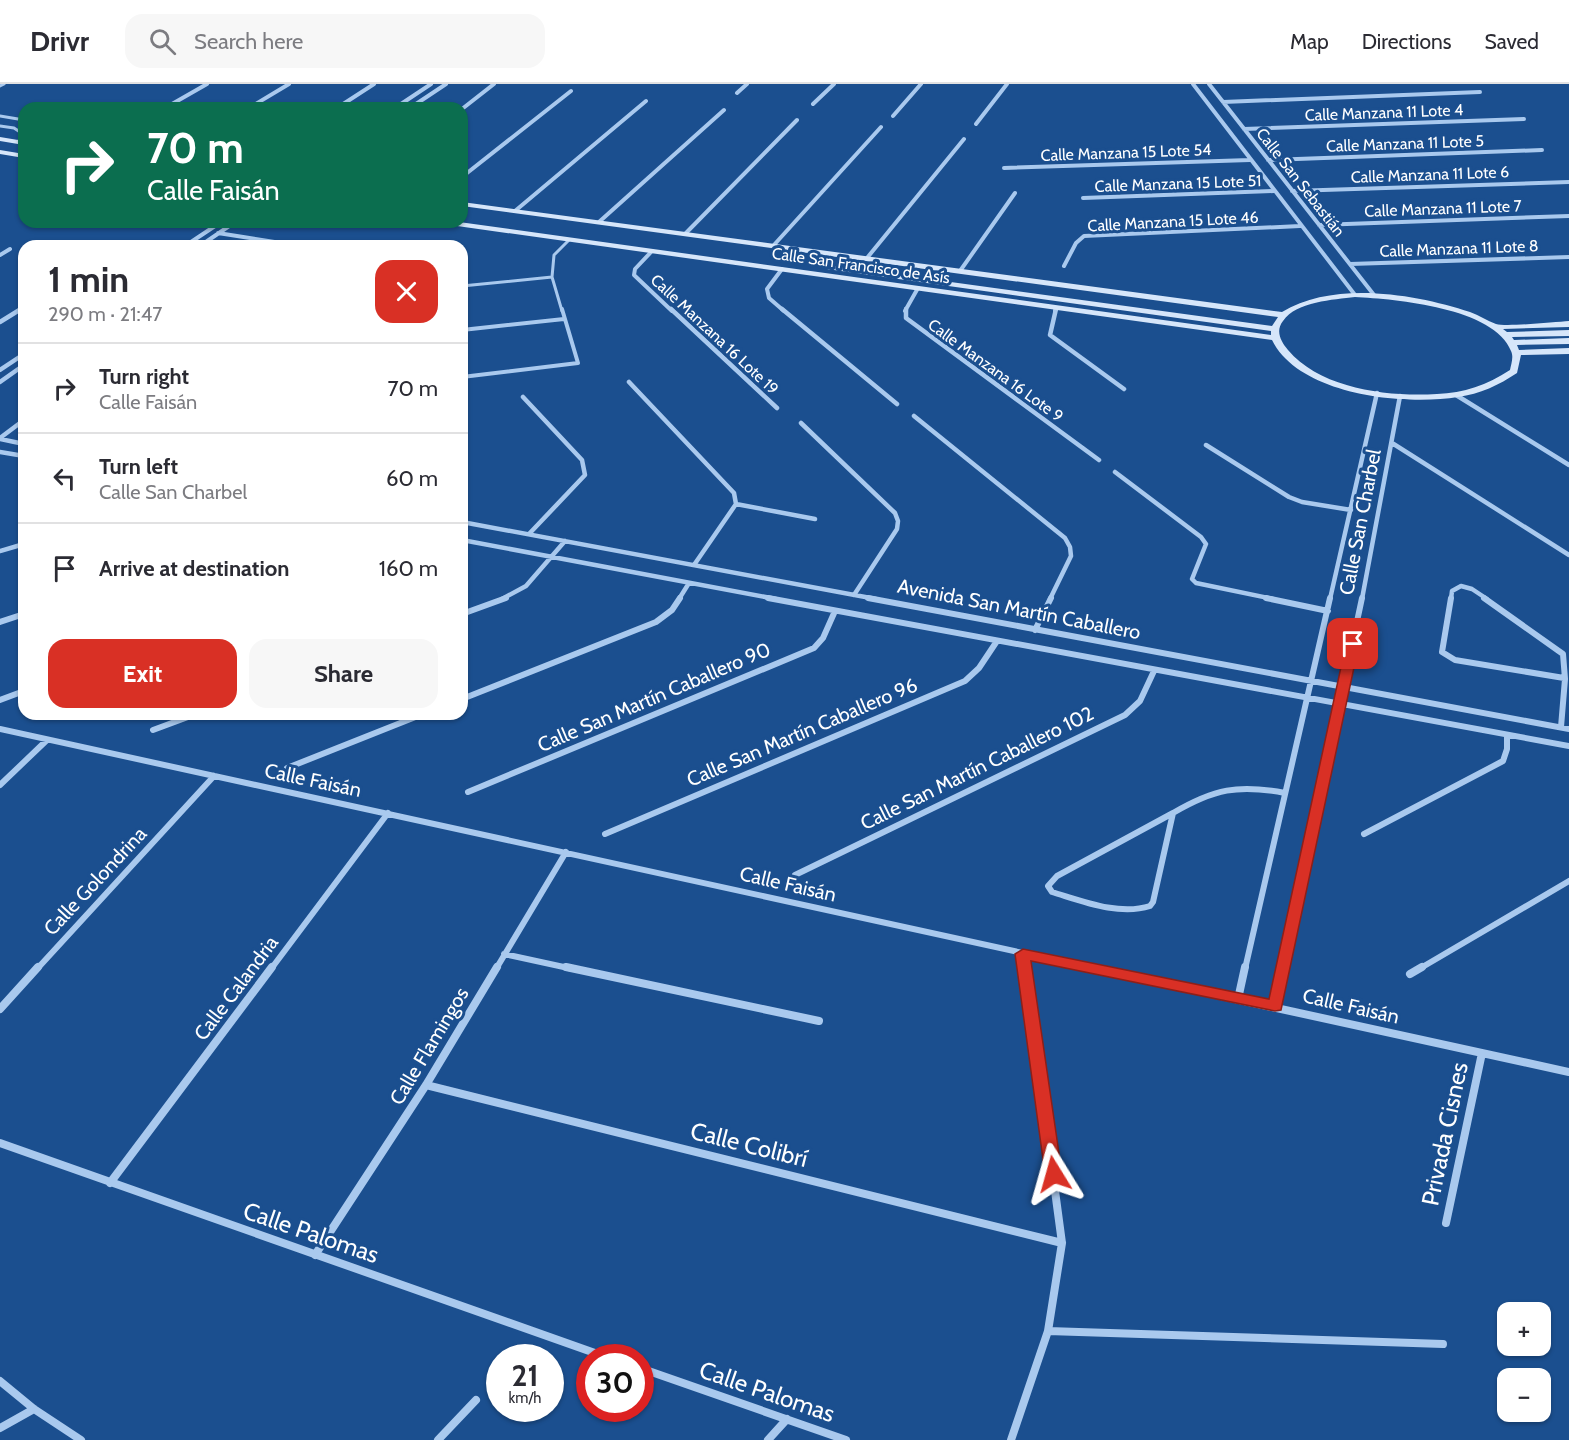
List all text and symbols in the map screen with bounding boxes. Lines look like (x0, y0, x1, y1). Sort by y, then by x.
search box (125, 14, 545, 68)
text: Drivr (30, 24, 89, 58)
icon: search (146, 25, 179, 58)
text: Search here (194, 28, 303, 55)
text: Map (1290, 29, 1329, 54)
text: Directions (1362, 29, 1451, 54)
text: Saved (1484, 29, 1539, 54)
street label: Calle Manzana 11 Lote 4 (1304, 100, 1464, 125)
text: 70 m (147, 122, 244, 174)
street label: Calle San Sebastián (1252, 124, 1349, 240)
icon: right (48, 126, 126, 204)
street label: Calle Manzana 11 Lote 5 (1326, 131, 1484, 156)
street label: Calle Manzana 15 Lote 54 (1040, 140, 1212, 165)
street label: Calle Manzana 11 Lote 6 (1350, 162, 1510, 187)
street label: Calle Manzana 15 Lote 51 (1094, 171, 1262, 196)
text: Calle Faisán (147, 174, 280, 207)
street label: Calle Manzana 11 Lote 7 (1364, 196, 1522, 221)
street label: Calle Manzana 15 Lote 46 (1087, 208, 1259, 235)
street label: Calle Manzana 11 Lote 8 (1379, 236, 1539, 261)
street label: Calle San Francisco de Asís (771, 244, 952, 287)
text: 1 min (48, 257, 129, 301)
button: close (375, 260, 438, 323)
street label: Calle Manzana 16 Lote 19 (647, 270, 782, 398)
text: 290 m · 21:47 (48, 302, 162, 326)
street label: Calle Manzana 16 Lote 9 (924, 315, 1067, 426)
text: Turn right (99, 363, 189, 390)
icon: right (48, 372, 81, 405)
text: 70 m (388, 375, 438, 402)
text: Calle Faisán (99, 390, 197, 414)
street label: Calle San Charbel (1334, 447, 1386, 597)
text: Turn left (99, 453, 178, 480)
icon: left (48, 462, 81, 495)
text: 60 m (386, 465, 438, 492)
text: Calle San Charbel (99, 480, 247, 504)
icon: arrive (48, 552, 81, 585)
text: Arrive at destination (99, 555, 289, 582)
text: 160 m (379, 555, 438, 582)
street label: Avenida San Martín Caballero (895, 574, 1143, 644)
pin (1327, 618, 1378, 669)
icon: arrive (1336, 627, 1369, 660)
street label: Calle San Martín Caballero 90 (534, 637, 774, 757)
button: Exit (48, 639, 237, 708)
button: Share (249, 639, 438, 708)
street label: Calle San Martín Caballero 96 (683, 672, 921, 792)
street label: Calle San Martín Caballero 102 (857, 701, 1097, 835)
street label: Calle Faisán (262, 758, 364, 802)
street label: Calle Golondrina (39, 821, 152, 940)
street label: Calle Faisán (737, 861, 839, 907)
street label: Calle Calandria (189, 931, 283, 1045)
street label: Calle Flamingos (384, 983, 474, 1109)
street label: Calle Faisán (1300, 983, 1402, 1029)
street label: Privada Cisnes (1415, 1060, 1474, 1208)
street label: Calle Colibrí (688, 1116, 811, 1173)
position arrow (1022, 1142, 1086, 1206)
street label: Calle Palomas (240, 1196, 383, 1269)
map controls (1497, 1302, 1551, 1422)
button: + (1497, 1302, 1551, 1356)
speed limit sign: 30 (576, 1344, 654, 1422)
street label: Calle Palomas (696, 1355, 839, 1428)
text: 21 (512, 1357, 538, 1394)
button: − (1497, 1368, 1551, 1422)
text: km/h (509, 1389, 541, 1407)

